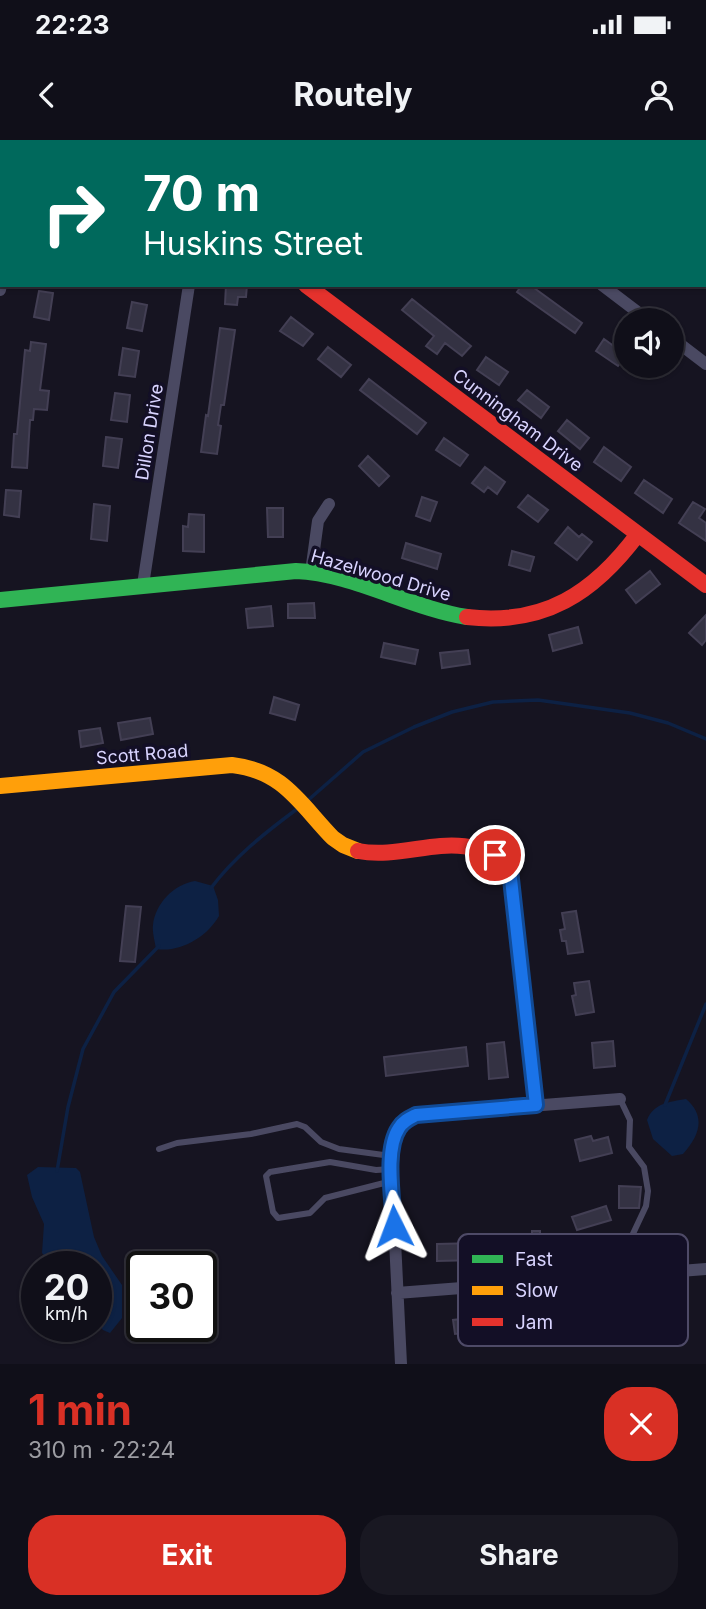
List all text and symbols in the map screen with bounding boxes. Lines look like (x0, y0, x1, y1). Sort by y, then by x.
text: 22:23 (35, 9, 110, 40)
text: Routely (294, 75, 412, 114)
icon: back (28, 76, 66, 114)
icon: person (640, 76, 678, 114)
text: 70 m (143, 164, 260, 223)
icon: right (28, 168, 119, 259)
text: Huskins Street (143, 224, 363, 263)
map controls (614, 308, 684, 378)
button: sound (614, 308, 684, 378)
street label: Cunningham Drive (449, 364, 587, 476)
street label: Dillon Drive (131, 382, 167, 482)
street label: Hazelwood Drive (309, 545, 453, 605)
street label: Scott Road (95, 740, 189, 768)
pin (465, 825, 525, 885)
icon: arrive (476, 836, 514, 874)
position arrow (357, 1189, 431, 1263)
legend (458, 1234, 688, 1346)
text: Fast (515, 1248, 553, 1271)
speed limit sign: 30 (126, 1251, 217, 1342)
text: 20 (44, 1266, 89, 1308)
text: Slow (515, 1279, 558, 1302)
text: km/h (45, 1303, 88, 1324)
text: Jam (515, 1311, 553, 1334)
text: 1 min (28, 1384, 132, 1435)
button: close (604, 1387, 678, 1461)
text: 310 m · 22:24 (28, 1436, 175, 1464)
button: Exit (28, 1515, 346, 1595)
button: Share (360, 1515, 678, 1595)

